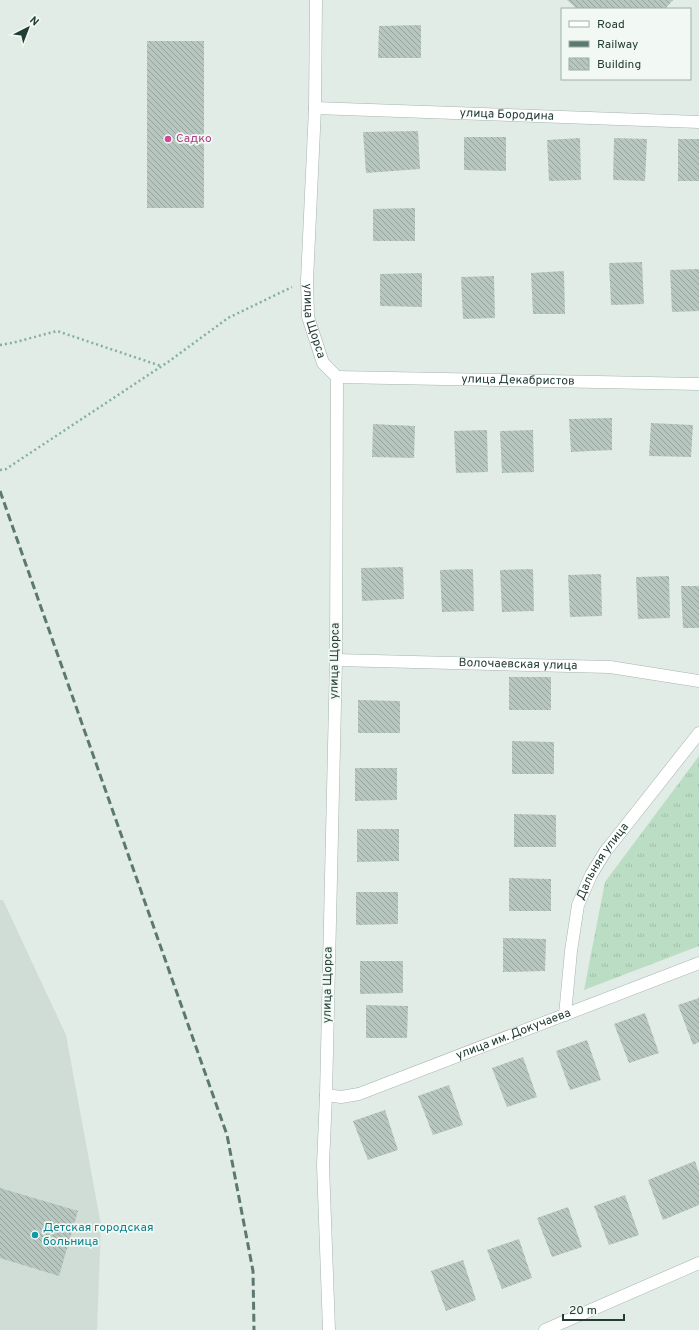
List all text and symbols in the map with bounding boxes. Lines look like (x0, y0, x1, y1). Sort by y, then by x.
north arrow (8, 8, 48, 48)
legend (561, 8, 691, 80)
text: N (26, 13, 42, 29)
text: Road (597, 17, 625, 33)
text: Railway (597, 37, 638, 53)
text: Building (597, 57, 641, 73)
street label: улица Бородина (459, 105, 554, 125)
place label: Садко (176, 131, 212, 147)
marker: Садко (163, 134, 173, 144)
street label: улица Щорса (299, 283, 329, 360)
street label: улица Декабристов (461, 371, 575, 390)
street label: улица Щорса (326, 623, 344, 699)
street label: Волочаевская улица (458, 655, 578, 674)
street label: Дальняя улица (573, 820, 633, 903)
street label: улица Щорса (319, 947, 337, 1023)
street label: улица им. Докучаева (454, 1005, 573, 1064)
place label: Детская городская больница (43, 1220, 154, 1250)
marker: Детская городская больница (30, 1230, 40, 1240)
scale bar (563, 1296, 624, 1322)
text: 20 m (569, 1303, 597, 1319)

